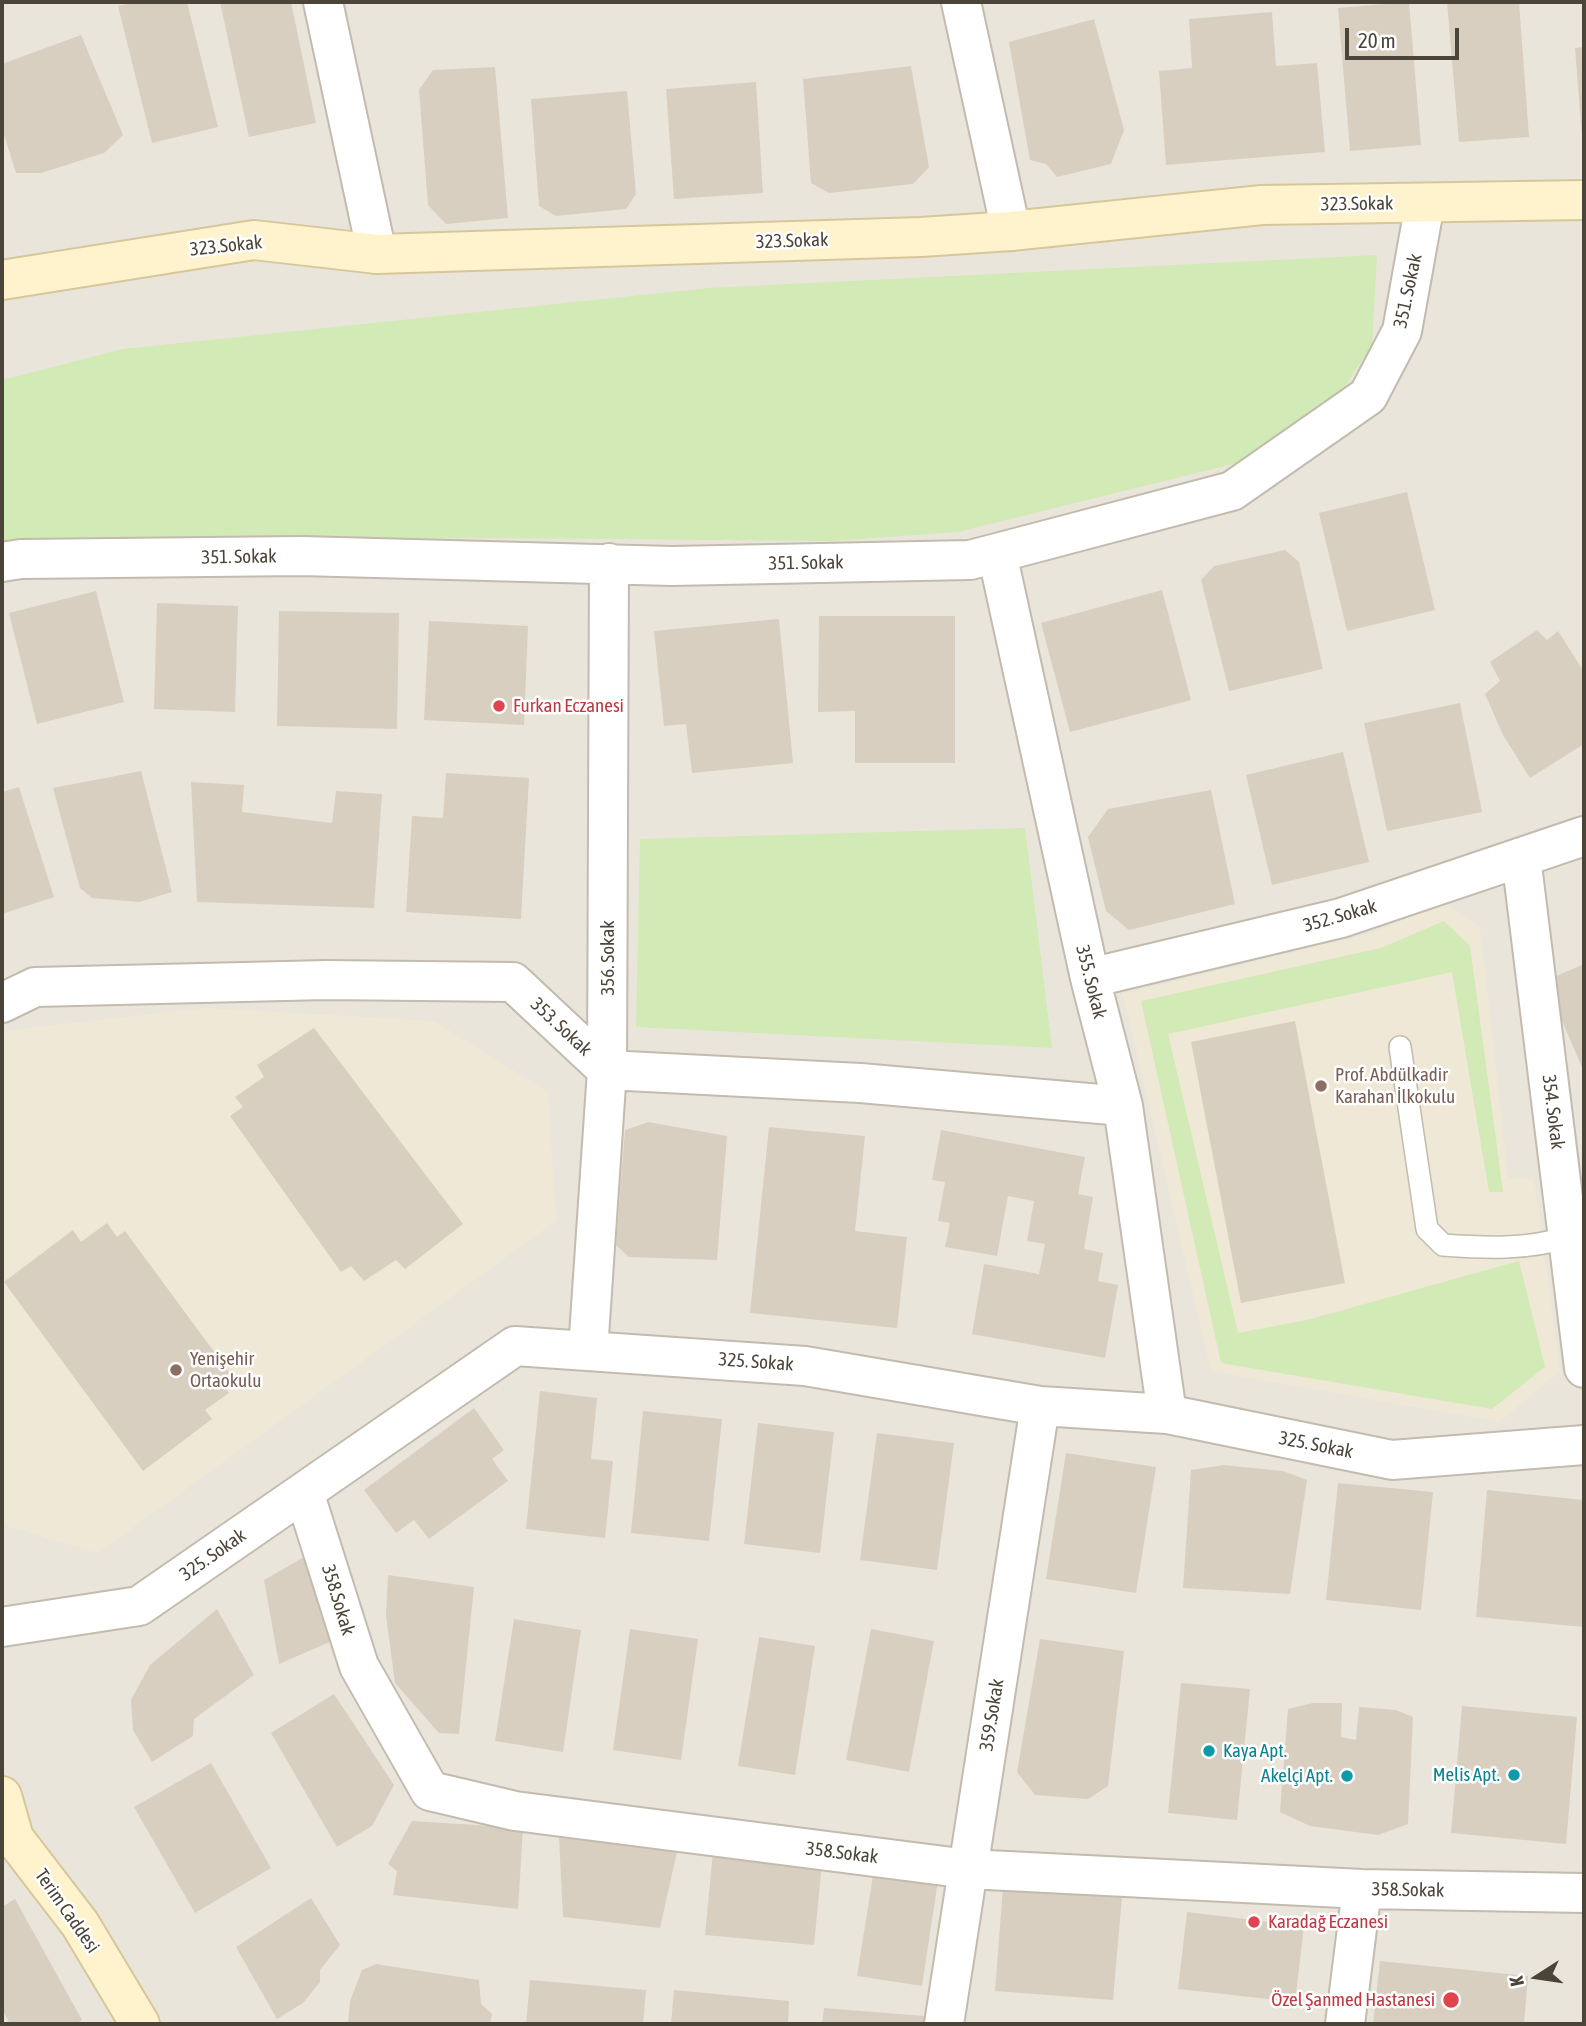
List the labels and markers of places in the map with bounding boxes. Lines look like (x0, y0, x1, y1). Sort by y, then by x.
place label: Furkan Eczanesi (513, 695, 624, 717)
marker: Furkan Eczanesi (491, 698, 507, 714)
place label: Prof. Abdülkadir Karahan İlkokulu (1335, 1064, 1455, 1108)
marker: Prof. Abdülkadir Karahan İlkokulu (1313, 1078, 1329, 1094)
place label: Yenişehir Ortaokulu (190, 1348, 261, 1392)
marker: Yenişehir Ortaokulu (168, 1362, 184, 1378)
place label: Kaya Apt. (1223, 1740, 1287, 1762)
marker: Kaya Apt. (1201, 1743, 1217, 1759)
place label: Melis Apt. (1433, 1764, 1500, 1786)
place label: Akelçi Apt. (1261, 1765, 1333, 1787)
marker: Melis Apt. (1506, 1767, 1522, 1783)
marker: Akelçi Apt. (1339, 1768, 1355, 1784)
place label: Karadağ Eczanesi (1268, 1911, 1388, 1933)
marker: Karadağ Eczanesi (1246, 1914, 1262, 1930)
place label: Özel Şanmed Hastanesi (1271, 1989, 1435, 2011)
marker: Özel Şanmed Hastanesi (1441, 1990, 1461, 2010)

